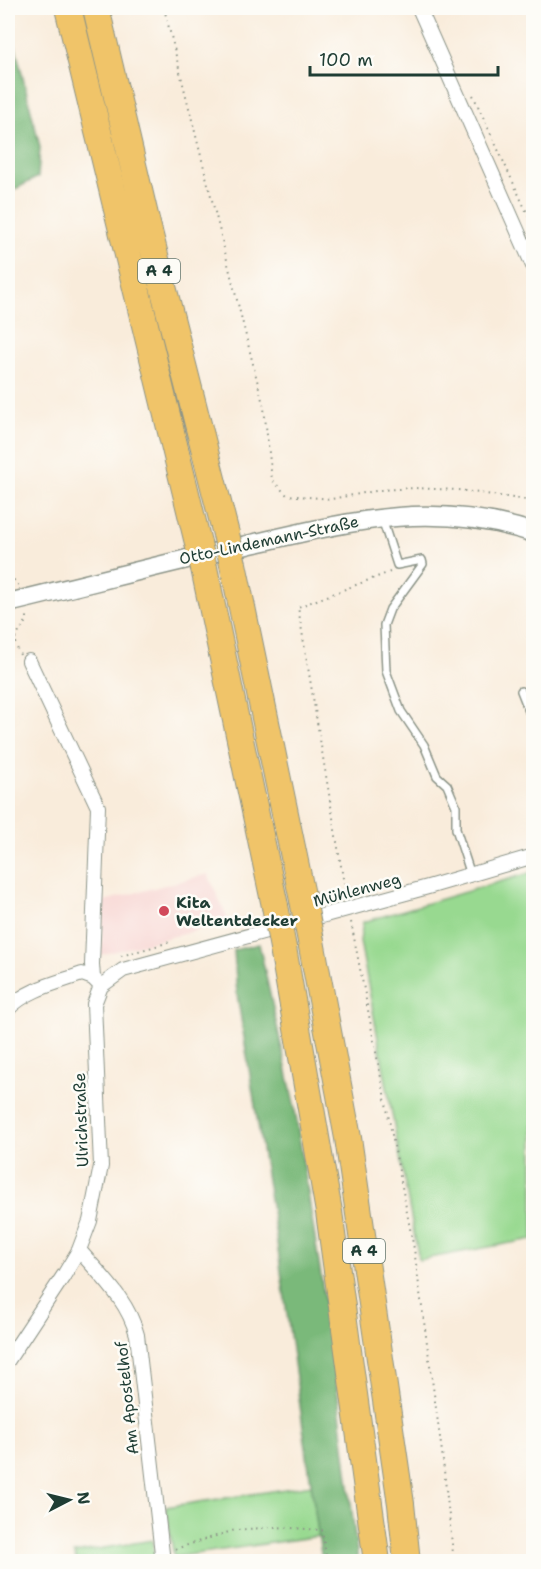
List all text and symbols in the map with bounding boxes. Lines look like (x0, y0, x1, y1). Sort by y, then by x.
scale bar (310, 39, 498, 77)
text: 100 m (319, 48, 373, 72)
road number: A 4 (138, 259, 180, 283)
street label: Otto-Lindemann-Straße (177, 511, 361, 569)
street label: Mühlenweg (311, 868, 403, 912)
place label: Kita Weltentdecker (176, 892, 298, 931)
marker: Kita Weltentdecker (157, 904, 171, 918)
street label: Ulrichstraße (69, 1072, 93, 1168)
road number: A 4 (343, 1239, 385, 1263)
street label: Am Apostelhof (110, 1339, 143, 1456)
north arrow (39, 1470, 99, 1530)
text: N (72, 1491, 95, 1506)

